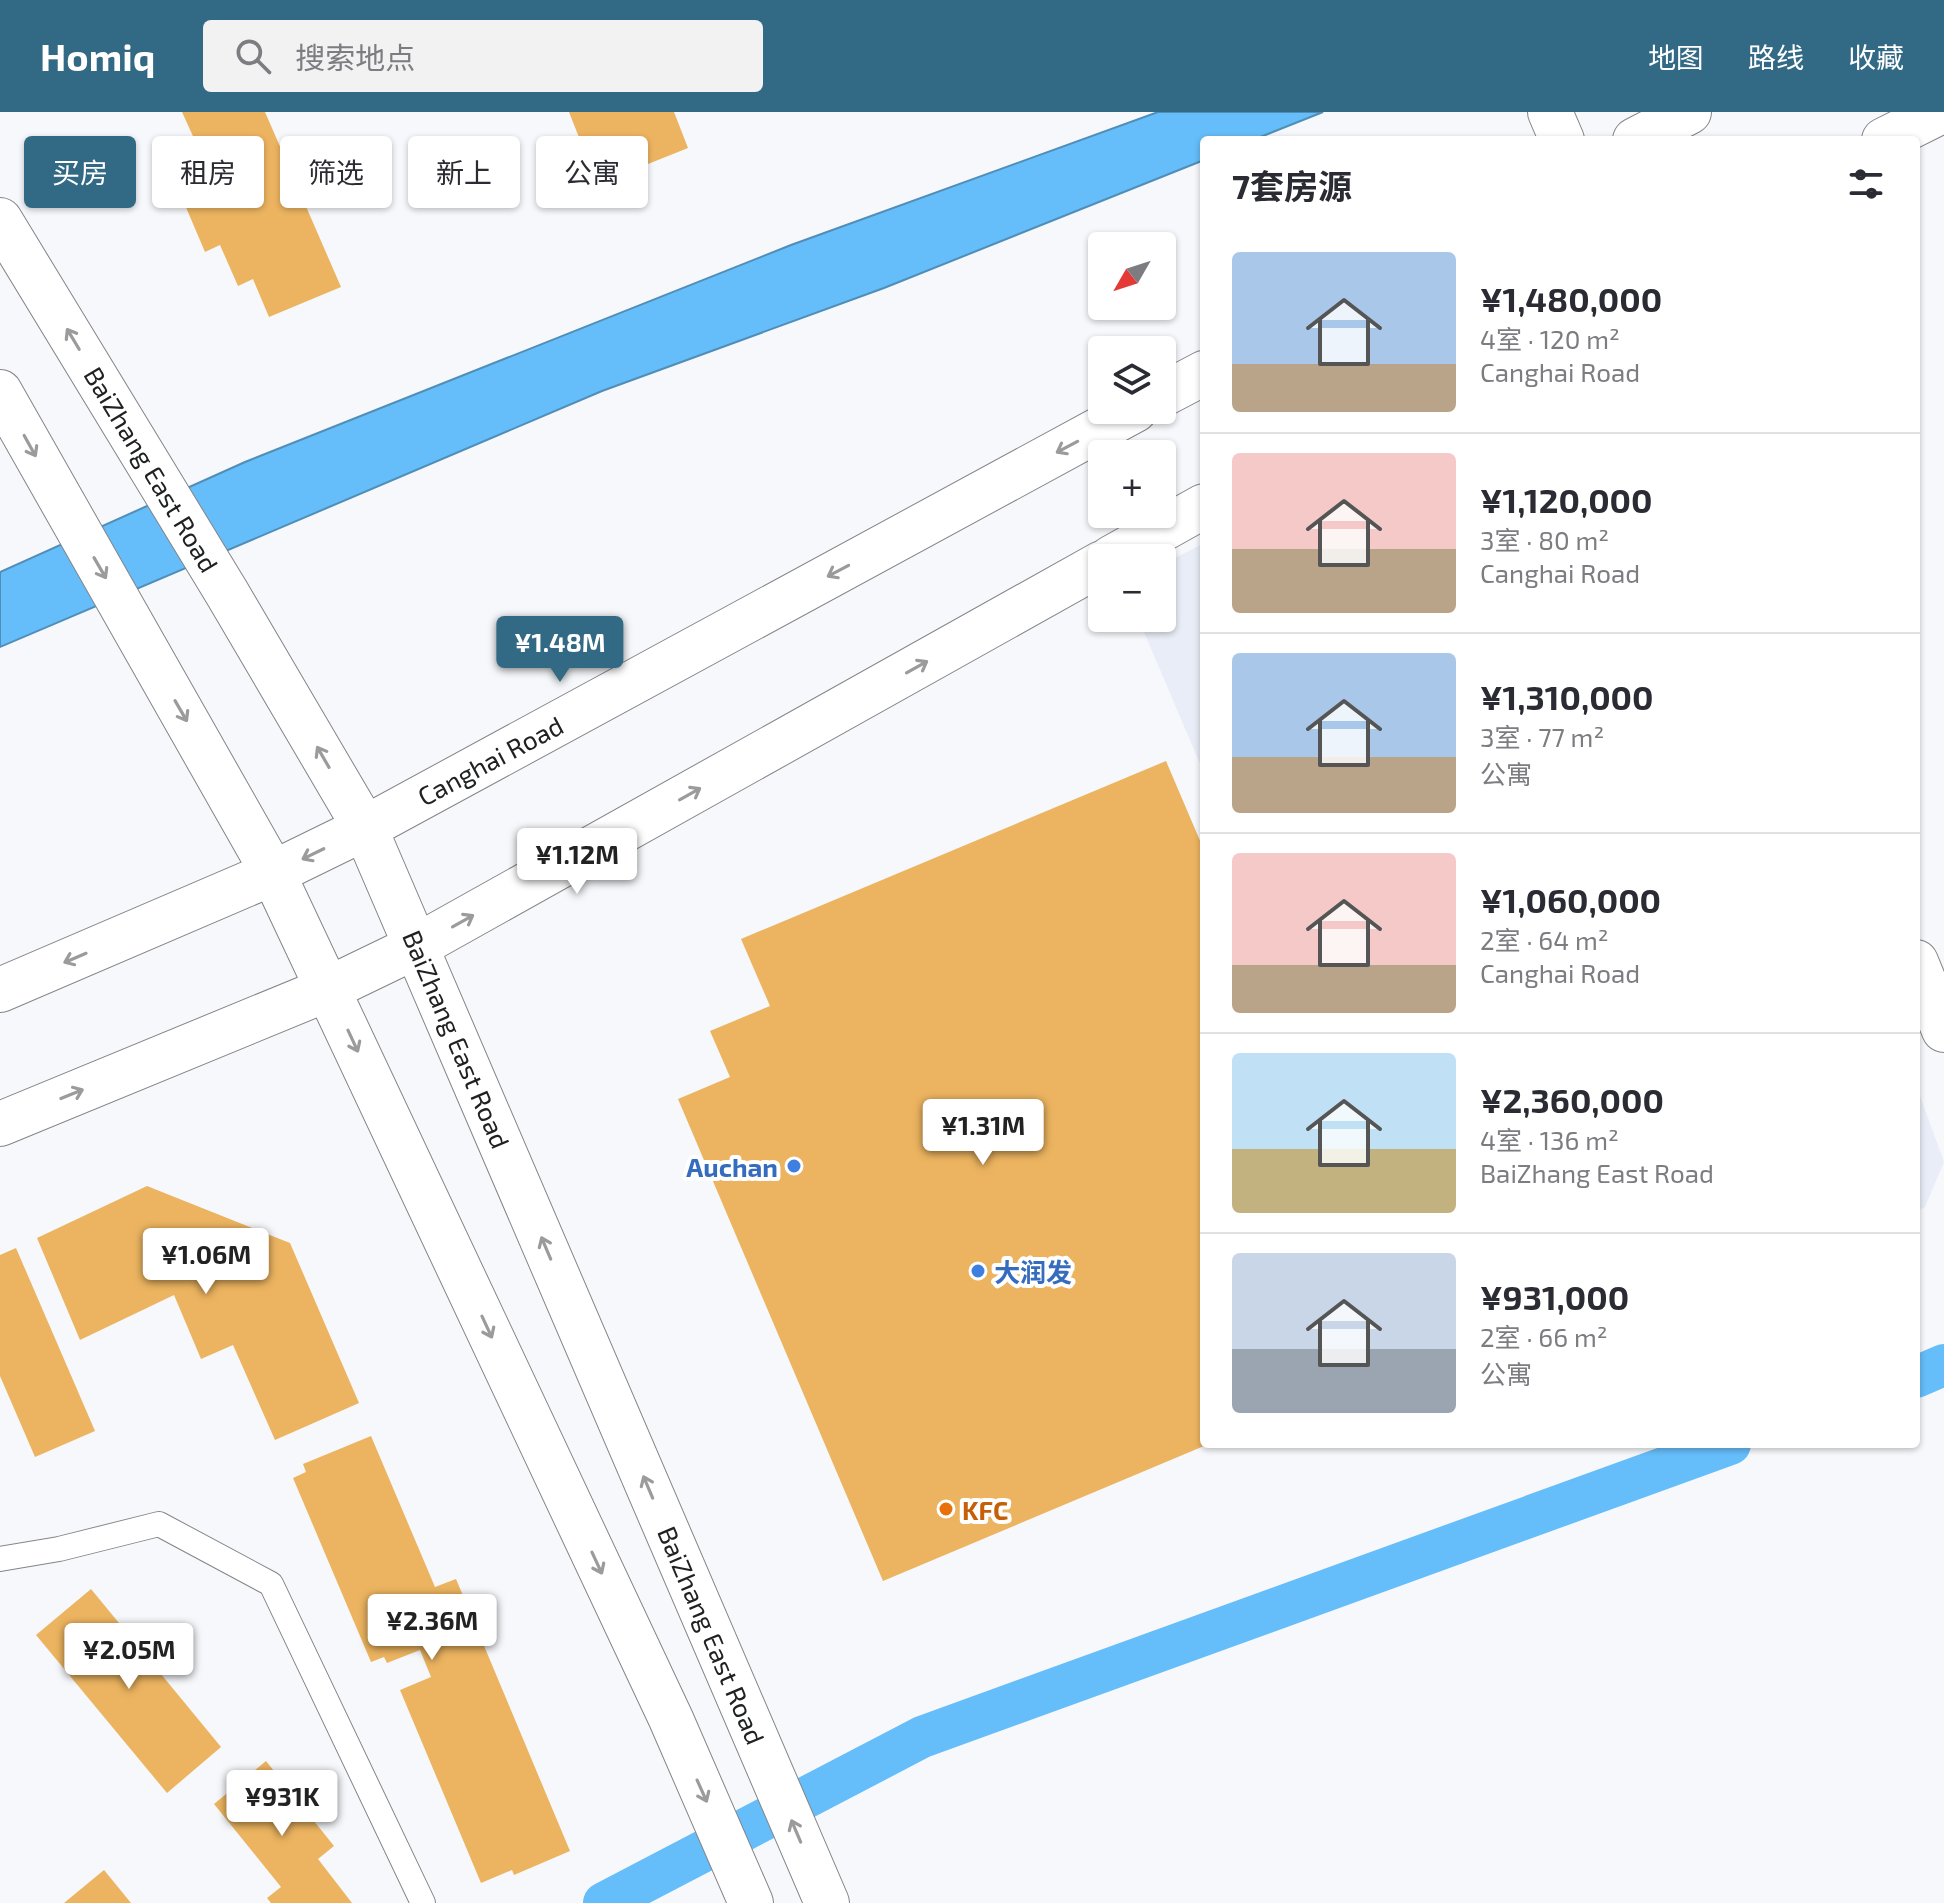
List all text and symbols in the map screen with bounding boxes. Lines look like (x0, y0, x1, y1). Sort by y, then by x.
search box (203, 20, 763, 92)
text: Homiq (40, 33, 155, 79)
icon: search (231, 34, 275, 78)
text: 搜索地点 (295, 39, 415, 75)
text: 地图 (1648, 40, 1704, 74)
text: 路线 (1748, 40, 1804, 74)
text: 收藏 (1848, 40, 1904, 74)
chip: 买房 (24, 136, 136, 208)
chip: 租房 (152, 136, 264, 208)
chip: 筛选 (280, 136, 392, 208)
chip: 新上 (408, 136, 520, 208)
chip: 公寓 (536, 136, 648, 208)
icon: filters (1844, 162, 1888, 206)
text: 7套房源 (1232, 165, 1352, 206)
north arrow (1088, 232, 1176, 320)
map controls (1088, 232, 1176, 632)
text: ¥1,480,000 (1480, 278, 1662, 319)
icon: home (1296, 284, 1392, 380)
text: 4室 · 120 m² (1480, 323, 1620, 354)
one-way arrow (64, 328, 80, 351)
button: layers (1088, 336, 1176, 424)
text: Canghai Road (1480, 356, 1640, 387)
street label: BaiZhang East Road (78, 361, 226, 577)
one-way arrow (23, 434, 39, 457)
one-way arrow (1055, 440, 1079, 456)
button: + (1088, 440, 1176, 528)
text: ¥1,120,000 (1480, 479, 1653, 520)
icon: home (1296, 485, 1392, 581)
text: 3室 · 80 m² (1480, 524, 1609, 555)
button: − (1088, 544, 1176, 632)
one-way arrow (92, 556, 108, 579)
text: Canghai Road (1480, 557, 1640, 588)
one-way arrow (827, 564, 850, 580)
pin: ¥1.48M (495, 616, 625, 684)
text: ¥1.48M (514, 626, 606, 657)
one-way arrow (905, 658, 928, 674)
text: ¥1,310,000 (1480, 676, 1654, 717)
icon: home (1296, 685, 1392, 781)
one-way arrow (173, 699, 189, 722)
street label: Canghai Road (412, 709, 568, 811)
text: 3室 · 77 m² (1480, 721, 1604, 752)
one-way arrow (315, 746, 331, 769)
text: 公寓 (1480, 758, 1532, 789)
one-way arrow (678, 786, 701, 802)
pin: ¥1.12M (512, 828, 642, 896)
text: ¥1.12M (535, 838, 619, 869)
one-way arrow (302, 846, 326, 862)
text: ¥1,060,000 (1480, 879, 1661, 920)
icon: home (1296, 885, 1392, 981)
one-way arrow (451, 913, 474, 929)
text: 2室 · 64 m² (1480, 924, 1609, 955)
street label: BaiZhang East Road (397, 925, 517, 1153)
one-way arrow (63, 952, 88, 967)
text: Canghai Road (1480, 957, 1640, 988)
one-way arrow (346, 1029, 361, 1053)
text: ¥2,360,000 (1480, 1079, 1664, 1120)
icon: home (1296, 1085, 1392, 1181)
one-way arrow (59, 1086, 84, 1100)
pin: ¥1.31M (918, 1099, 1048, 1167)
text: ¥1.31M (941, 1109, 1025, 1140)
text: 4室 · 136 m² (1480, 1124, 1619, 1155)
place label: Auchan (686, 1151, 778, 1182)
marker: Auchan (785, 1157, 803, 1175)
text: BaiZhang East Road (1480, 1157, 1714, 1188)
pin: ¥1.06M (141, 1228, 271, 1296)
one-way arrow (538, 1236, 553, 1261)
text: ¥1.06M (161, 1238, 251, 1269)
place label: 大润发 (994, 1256, 1072, 1287)
marker: 大润发 (969, 1262, 987, 1280)
text: ¥931,000 (1480, 1276, 1629, 1317)
icon: home (1296, 1285, 1392, 1381)
one-way arrow (480, 1315, 495, 1339)
text: 2室 · 66 m² (1480, 1321, 1607, 1352)
text: 公寓 (1480, 1358, 1532, 1389)
one-way arrow (640, 1475, 655, 1500)
place label: KFC (962, 1494, 1008, 1525)
marker: KFC (937, 1500, 955, 1518)
street label: BaiZhang East Road (652, 1521, 772, 1749)
one-way arrow (590, 1550, 605, 1574)
pin: ¥2.36M (367, 1594, 497, 1662)
text: ¥2.36M (386, 1604, 478, 1635)
pin: ¥2.05M (64, 1623, 194, 1691)
text: ¥2.05M (82, 1633, 176, 1664)
pin: ¥931K (226, 1770, 338, 1838)
one-way arrow (695, 1778, 710, 1802)
text: ¥931K (244, 1780, 320, 1811)
one-way arrow (788, 1819, 803, 1843)

